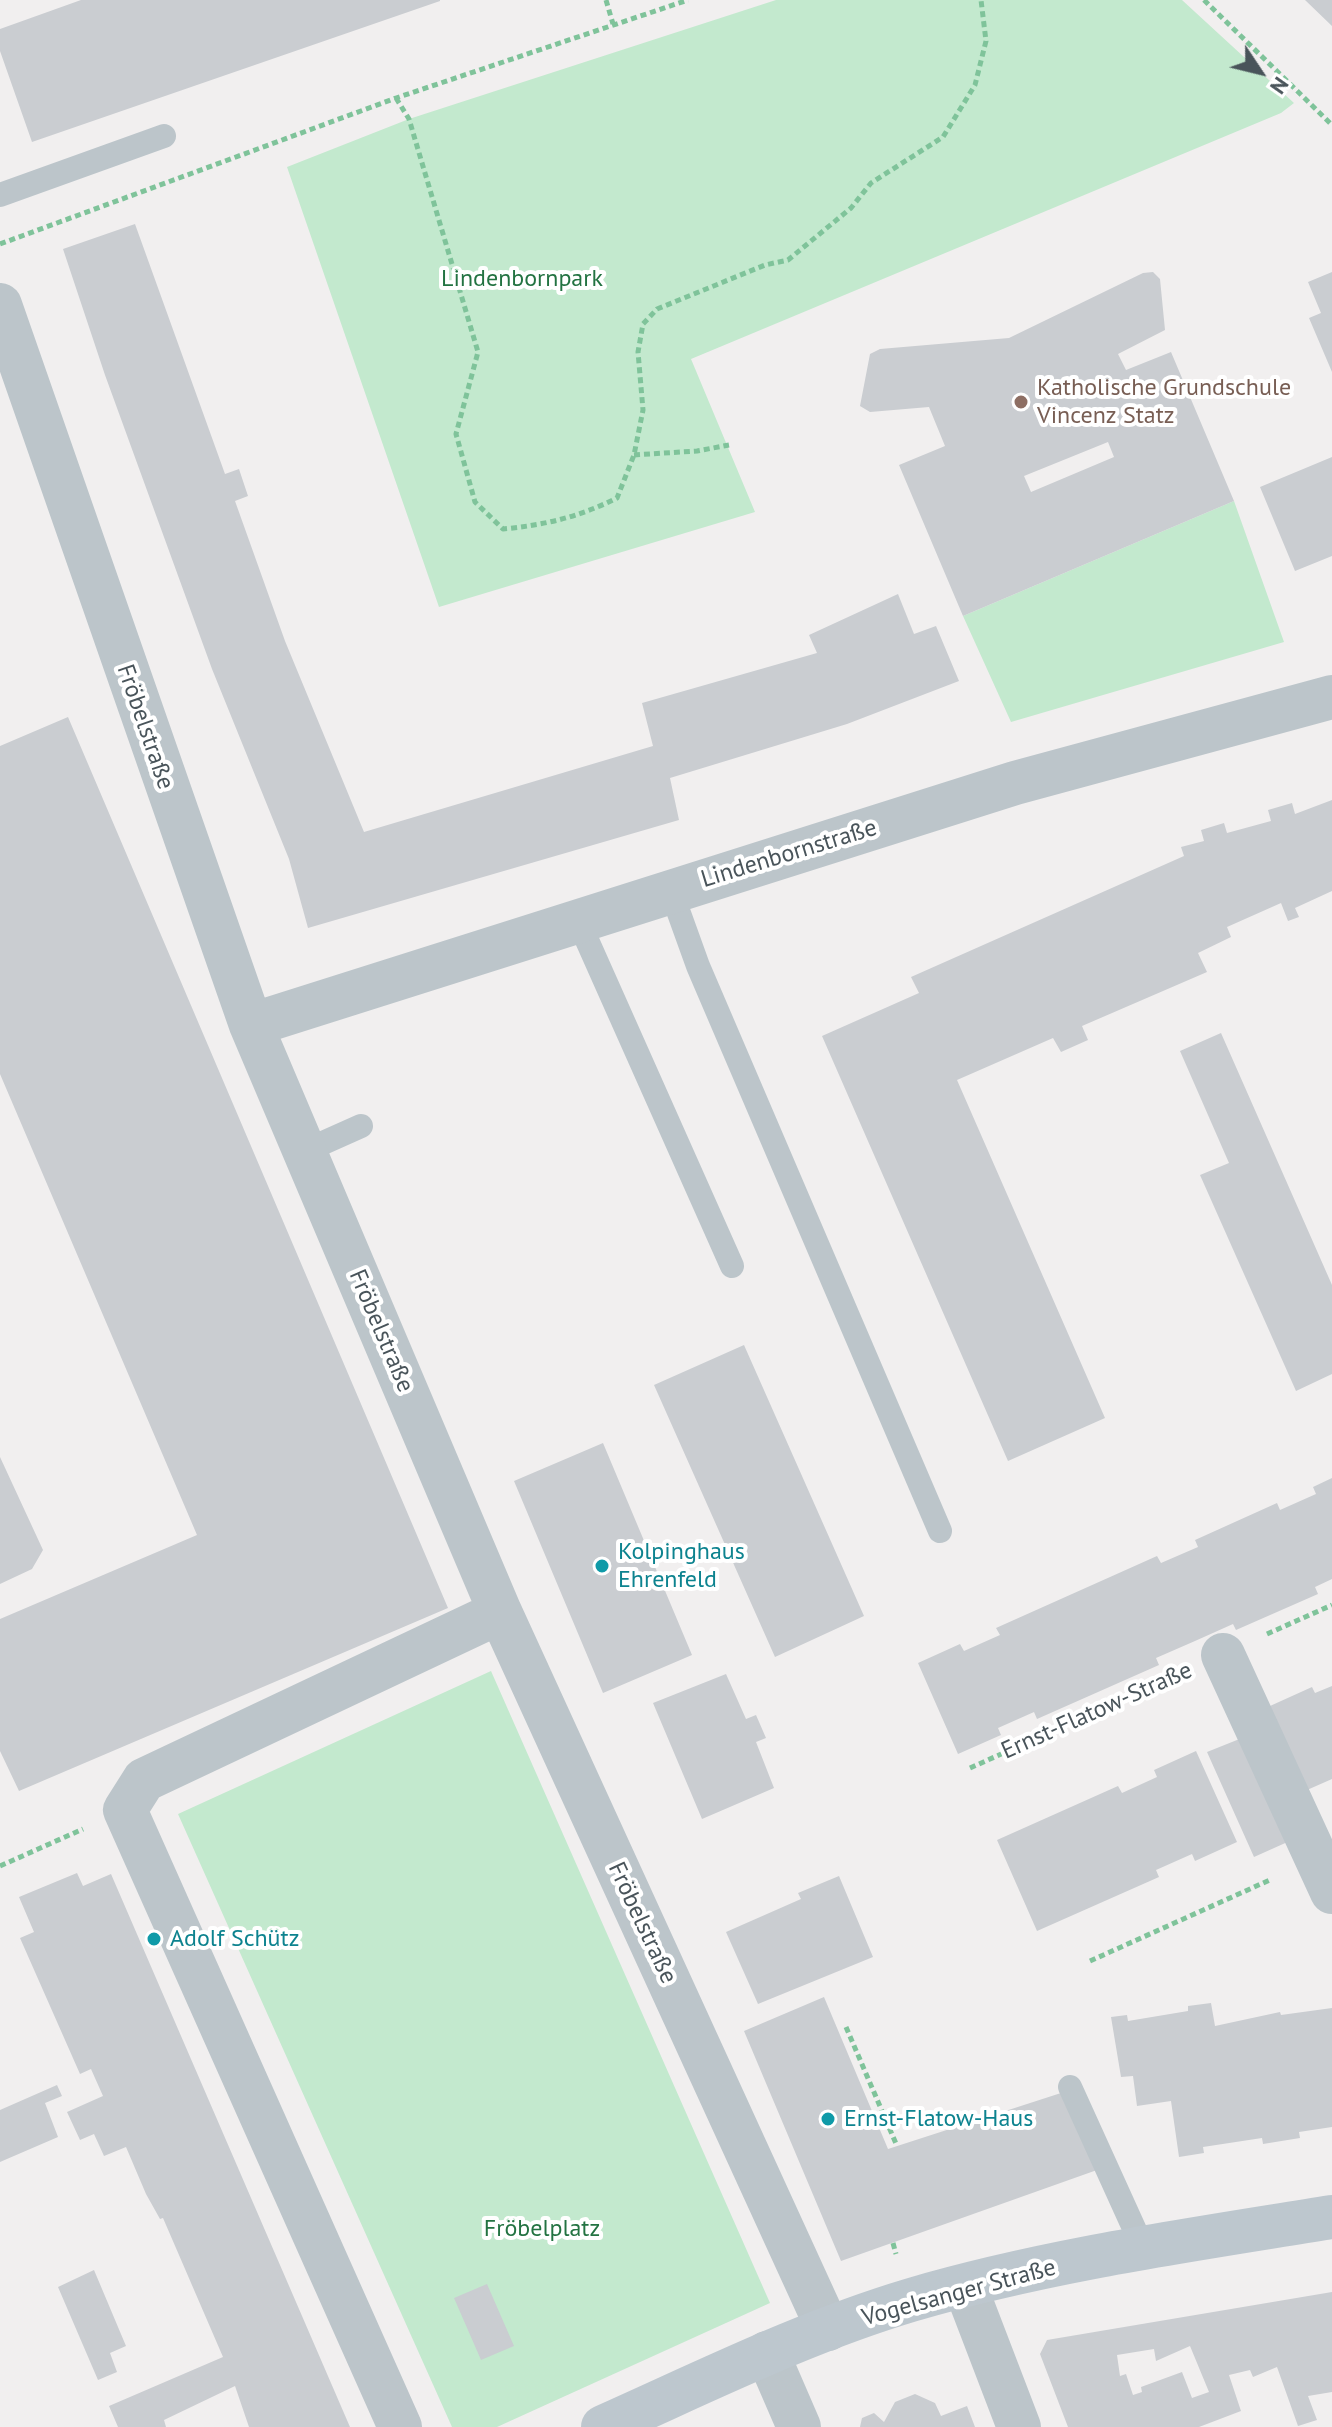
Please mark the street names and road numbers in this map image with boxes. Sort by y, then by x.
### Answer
street label: Fröbelstraße [110,661,180,793]
street label: Lindenbornstraße [698,814,880,894]
street label: Fröbelstraße [342,1265,420,1397]
street label: Ernst-Flatow-Straße [997,1656,1197,1766]
street label: Fröbelstraße [601,1858,683,1988]
street label: Vogelsanger Straße [859,2253,1059,2333]

